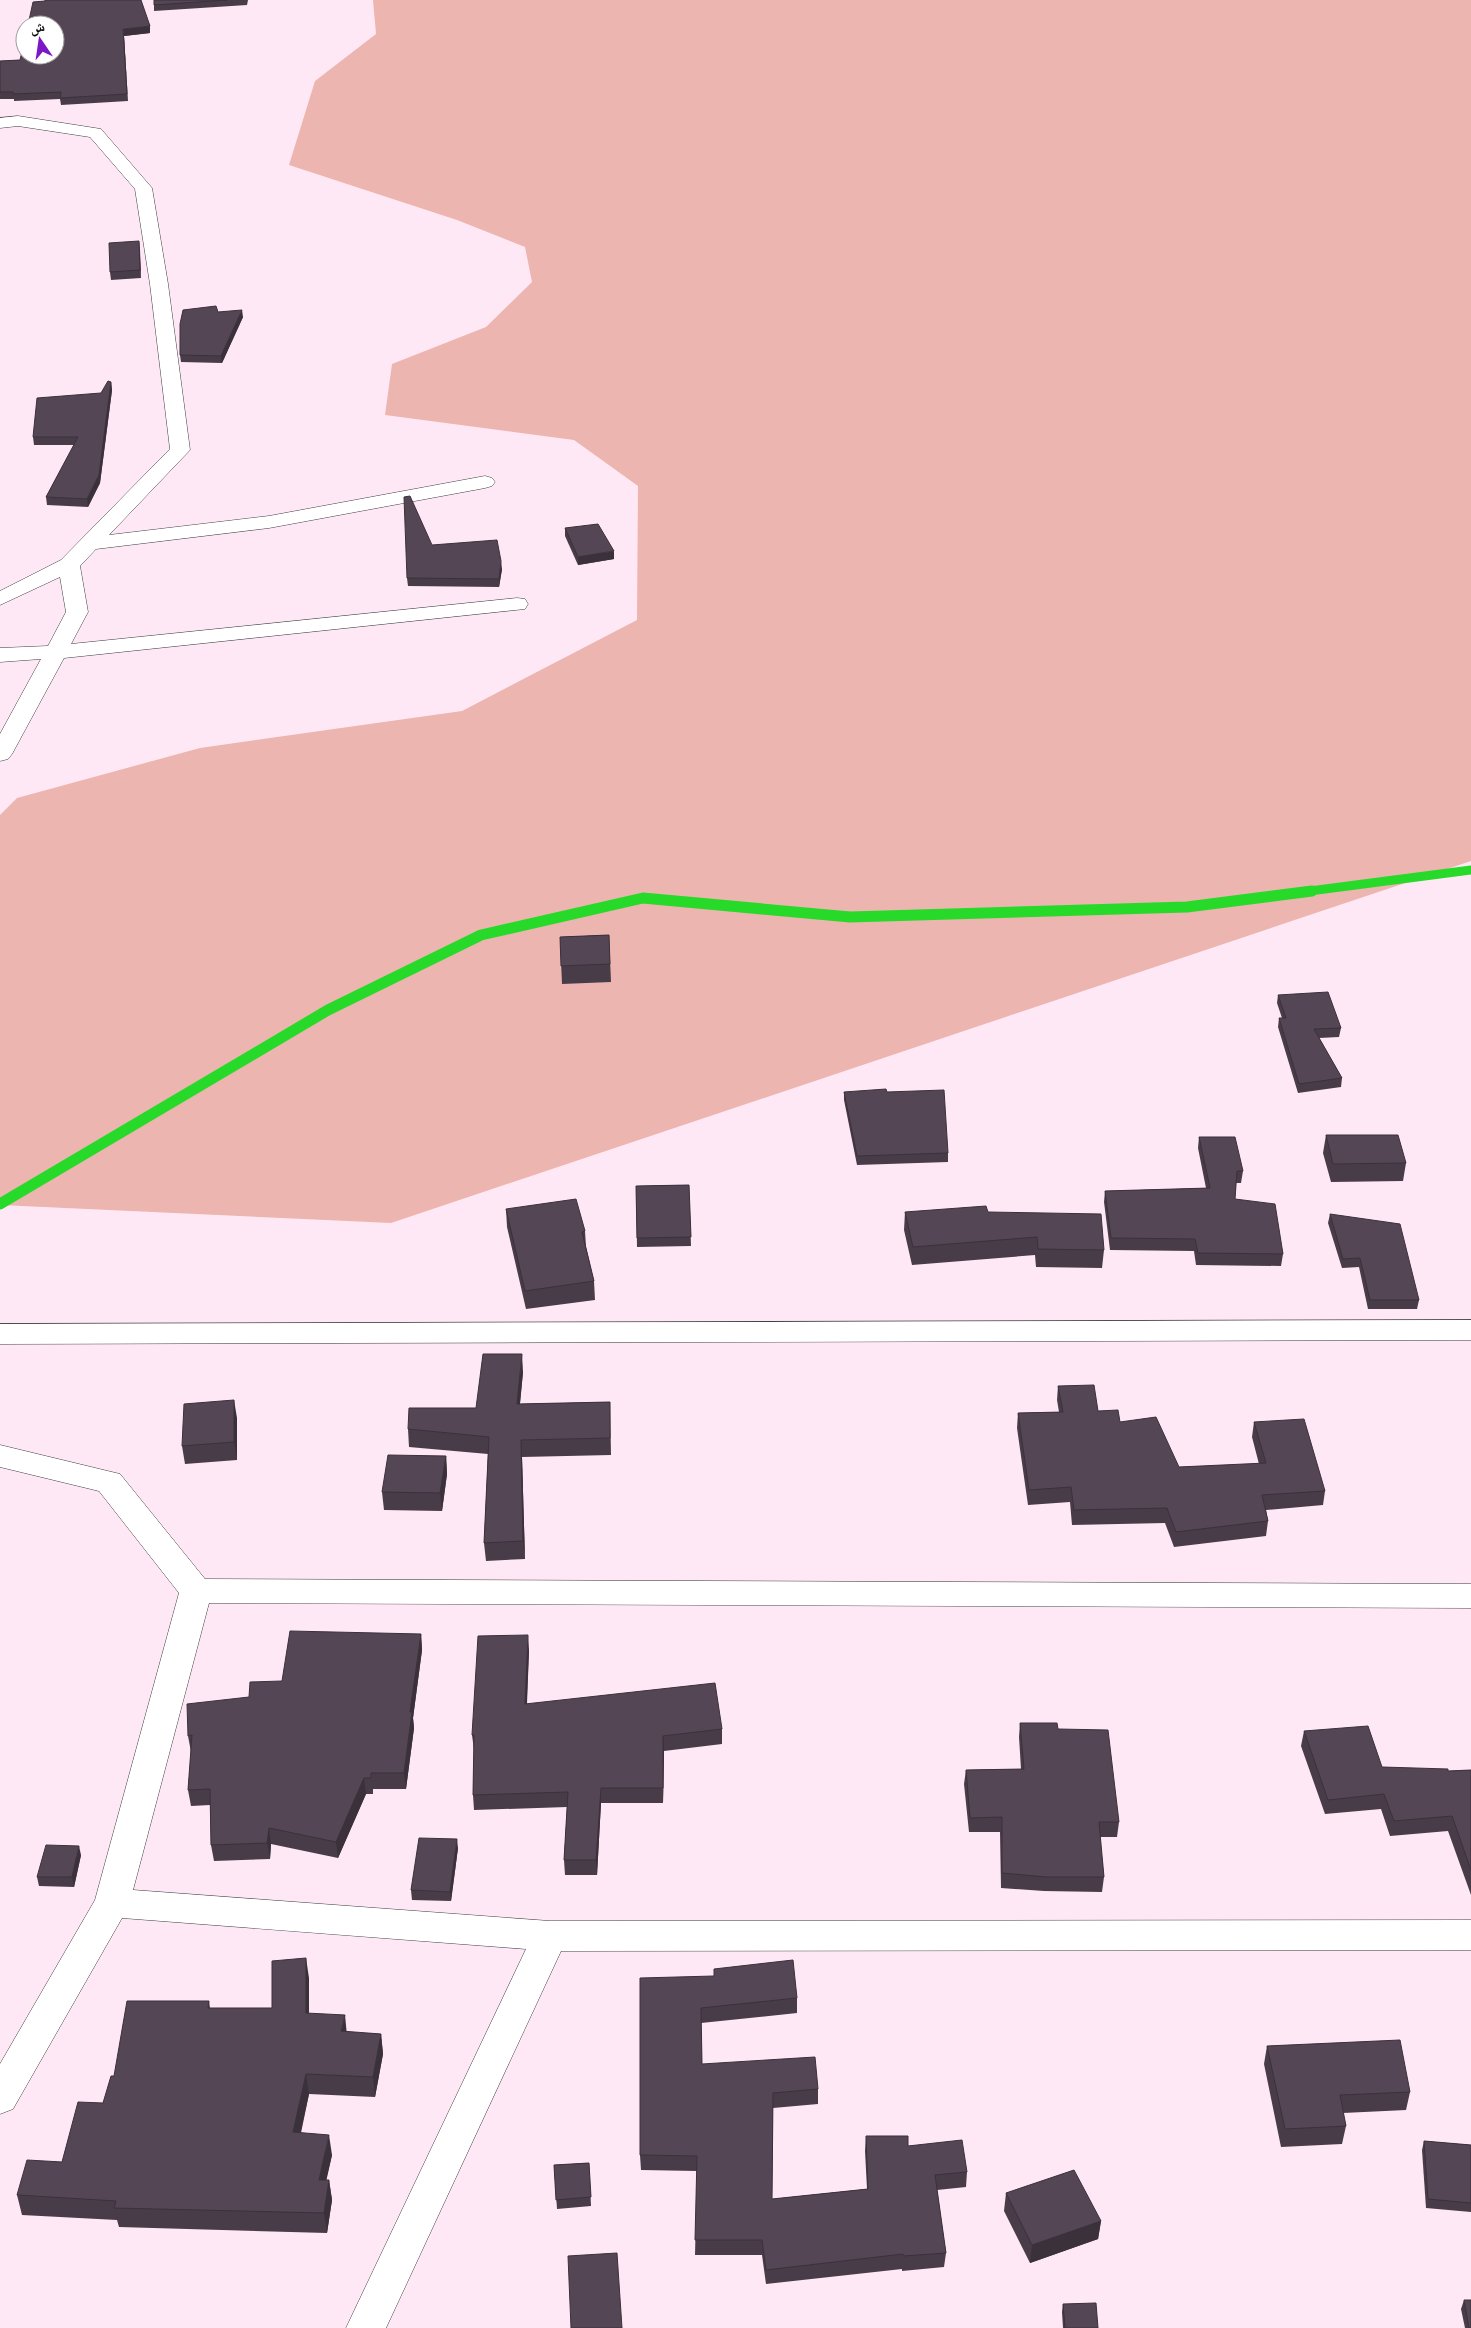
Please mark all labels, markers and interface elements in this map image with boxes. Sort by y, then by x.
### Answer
north arrow [15,15,65,65]
text: ش [28,18,46,38]

